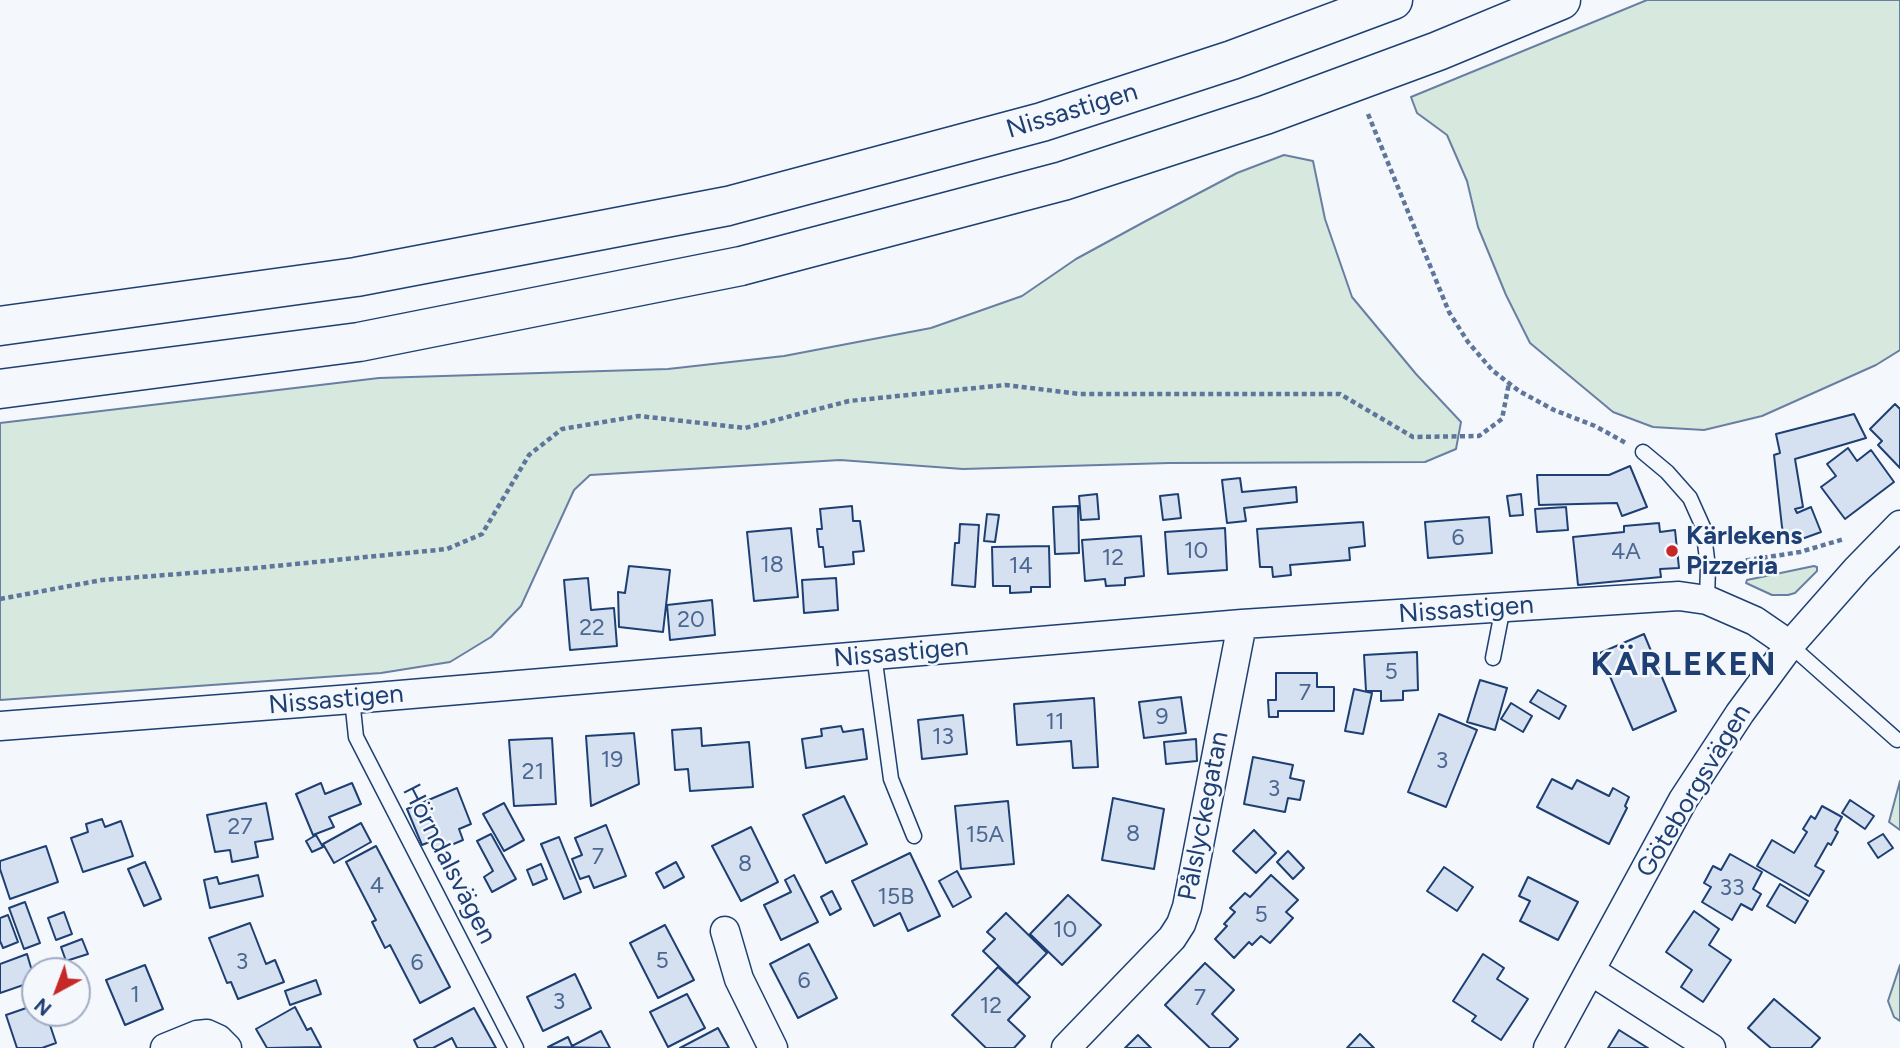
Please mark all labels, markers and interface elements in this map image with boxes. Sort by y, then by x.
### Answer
street label: Nissastigen [1003,76,1141,146]
place label: Kärlekens Pizzeria [1686,520,1802,582]
house number: 6 [1451,524,1465,552]
house number: 10 [1184,537,1208,565]
house number: 4A [1611,538,1641,566]
marker: Kärlekens Pizzeria [1664,543,1680,559]
house number: 12 [1102,544,1124,572]
house number: 18 [760,551,784,579]
house number: 14 [1009,552,1033,580]
street label: Nissastigen [1397,590,1535,630]
house number: 20 [677,606,705,634]
house number: 22 [579,614,605,642]
street label: Nissastigen [832,632,970,674]
district label: KÄRLEKEN [1592,645,1776,685]
house number: 5 [1384,658,1398,686]
street label: Nissastigen [267,679,405,721]
house number: 7 [1299,679,1311,707]
street label: Göteborgsvägen [1630,699,1758,883]
house number: 9 [1155,703,1169,731]
house number: 11 [1046,708,1064,736]
house number: 13 [932,723,954,751]
street label: Pålslyckegatan [1172,729,1236,903]
house number: 19 [601,746,623,774]
house number: 3 [1436,747,1448,775]
house number: 21 [522,758,544,786]
house number: 3 [1268,775,1280,803]
street label: Hörndalsvägen [395,779,503,949]
house number: 27 [227,813,253,841]
house number: 8 [1126,820,1140,848]
house number: 15A [966,821,1004,849]
house number: 7 [592,843,604,871]
house number: 8 [738,850,752,878]
house number: 4 [370,872,384,900]
house number: 33 [1719,874,1745,902]
house number: 15B [878,883,914,911]
house number: 5 [1254,901,1268,929]
house number: 10 [1053,916,1077,944]
house number: 5 [655,947,669,975]
house number: 3 [236,948,248,976]
house number: 6 [410,949,424,977]
north arrow [21,957,91,1027]
house number: 6 [797,967,811,995]
house number: 1 [130,981,140,1009]
house number: 7 [1194,984,1206,1012]
house number: 3 [553,988,565,1016]
house number: 12 [980,992,1002,1020]
text: N [30,993,56,1020]

